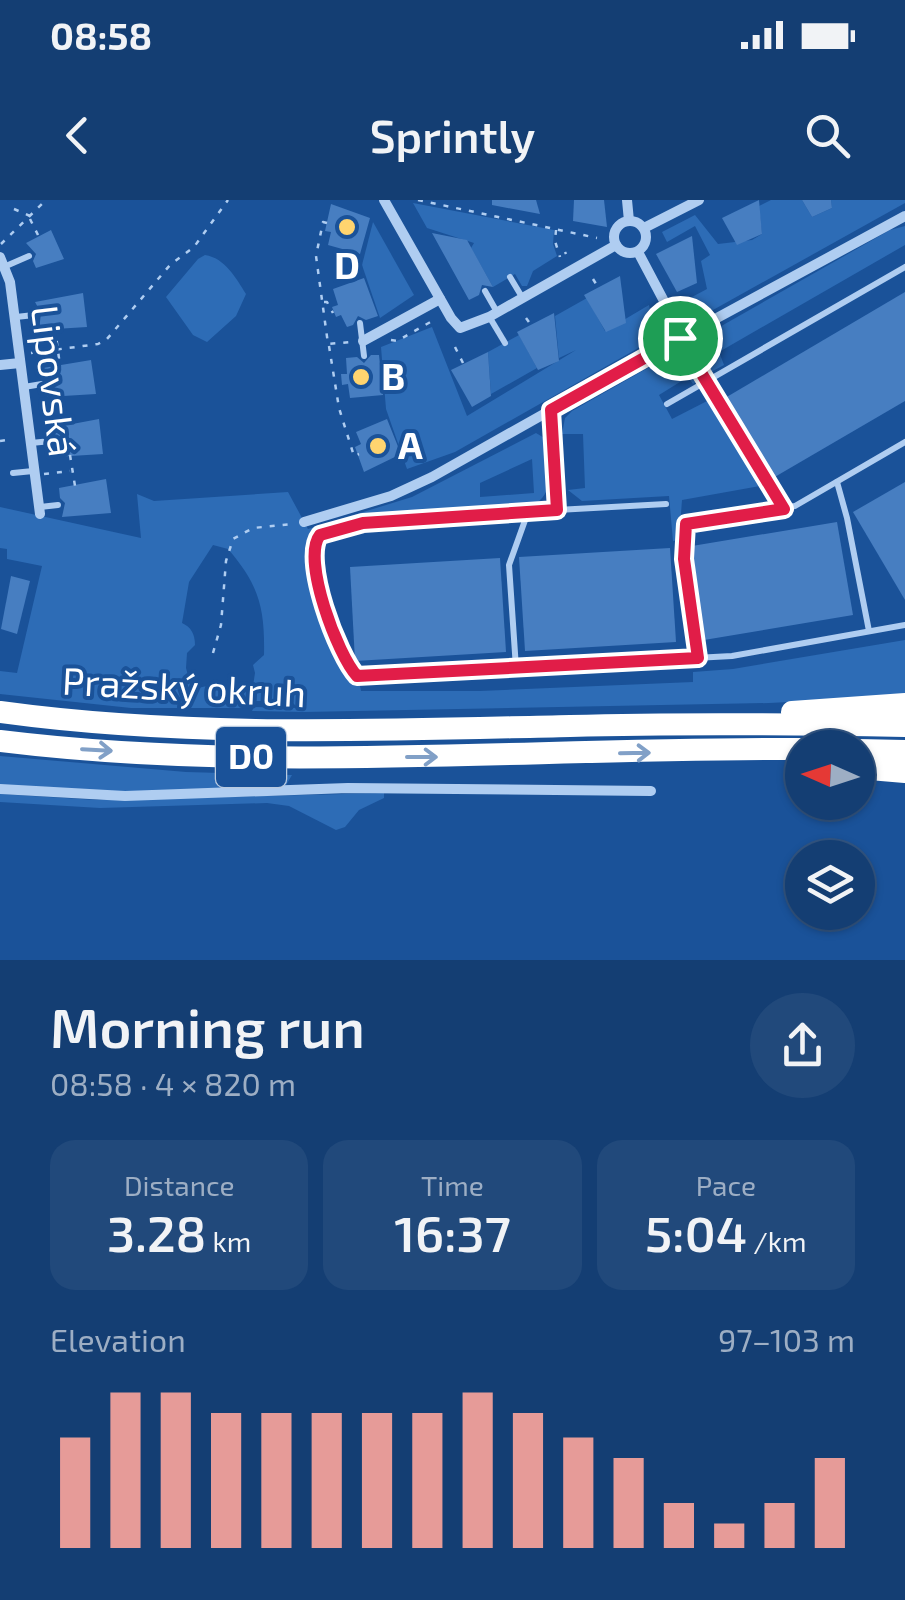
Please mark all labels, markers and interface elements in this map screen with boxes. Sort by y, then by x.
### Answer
text: 08:58 [50,12,152,58]
icon: back [50,108,105,163]
text: Sprintly [370,108,535,162]
icon: search [800,108,855,163]
marker: D [336,216,358,238]
place label: D [334,241,360,287]
pin [638,296,723,381]
street label: Lipovská [23,303,87,459]
icon: arrive [653,311,708,366]
place label: B [381,352,405,398]
marker: B [350,366,372,388]
place label: A [398,421,423,467]
marker: A [367,435,389,457]
street label: Pražský okruh [61,657,307,715]
road number: D0 [216,727,286,787]
north arrow [785,730,875,820]
map controls [785,730,875,930]
one-way arrow [81,741,113,760]
one-way arrow [618,743,650,762]
one-way arrow [404,748,437,766]
button: layers [785,840,875,930]
text: Morning run [50,993,365,1059]
button: share [750,993,855,1098]
text: 08:58 · 4 × 820 m [50,1064,296,1102]
text: Distance [124,1168,234,1202]
text: Time [421,1168,484,1202]
text: Pace [696,1168,756,1202]
text: 3.28 [107,1202,206,1262]
text: 16:37 [394,1202,511,1262]
text: 5:04 [645,1202,747,1262]
text: km [206,1224,251,1258]
text: /km [747,1224,807,1258]
text: Elevation [50,1320,186,1358]
text: 97–103 m [718,1320,855,1358]

